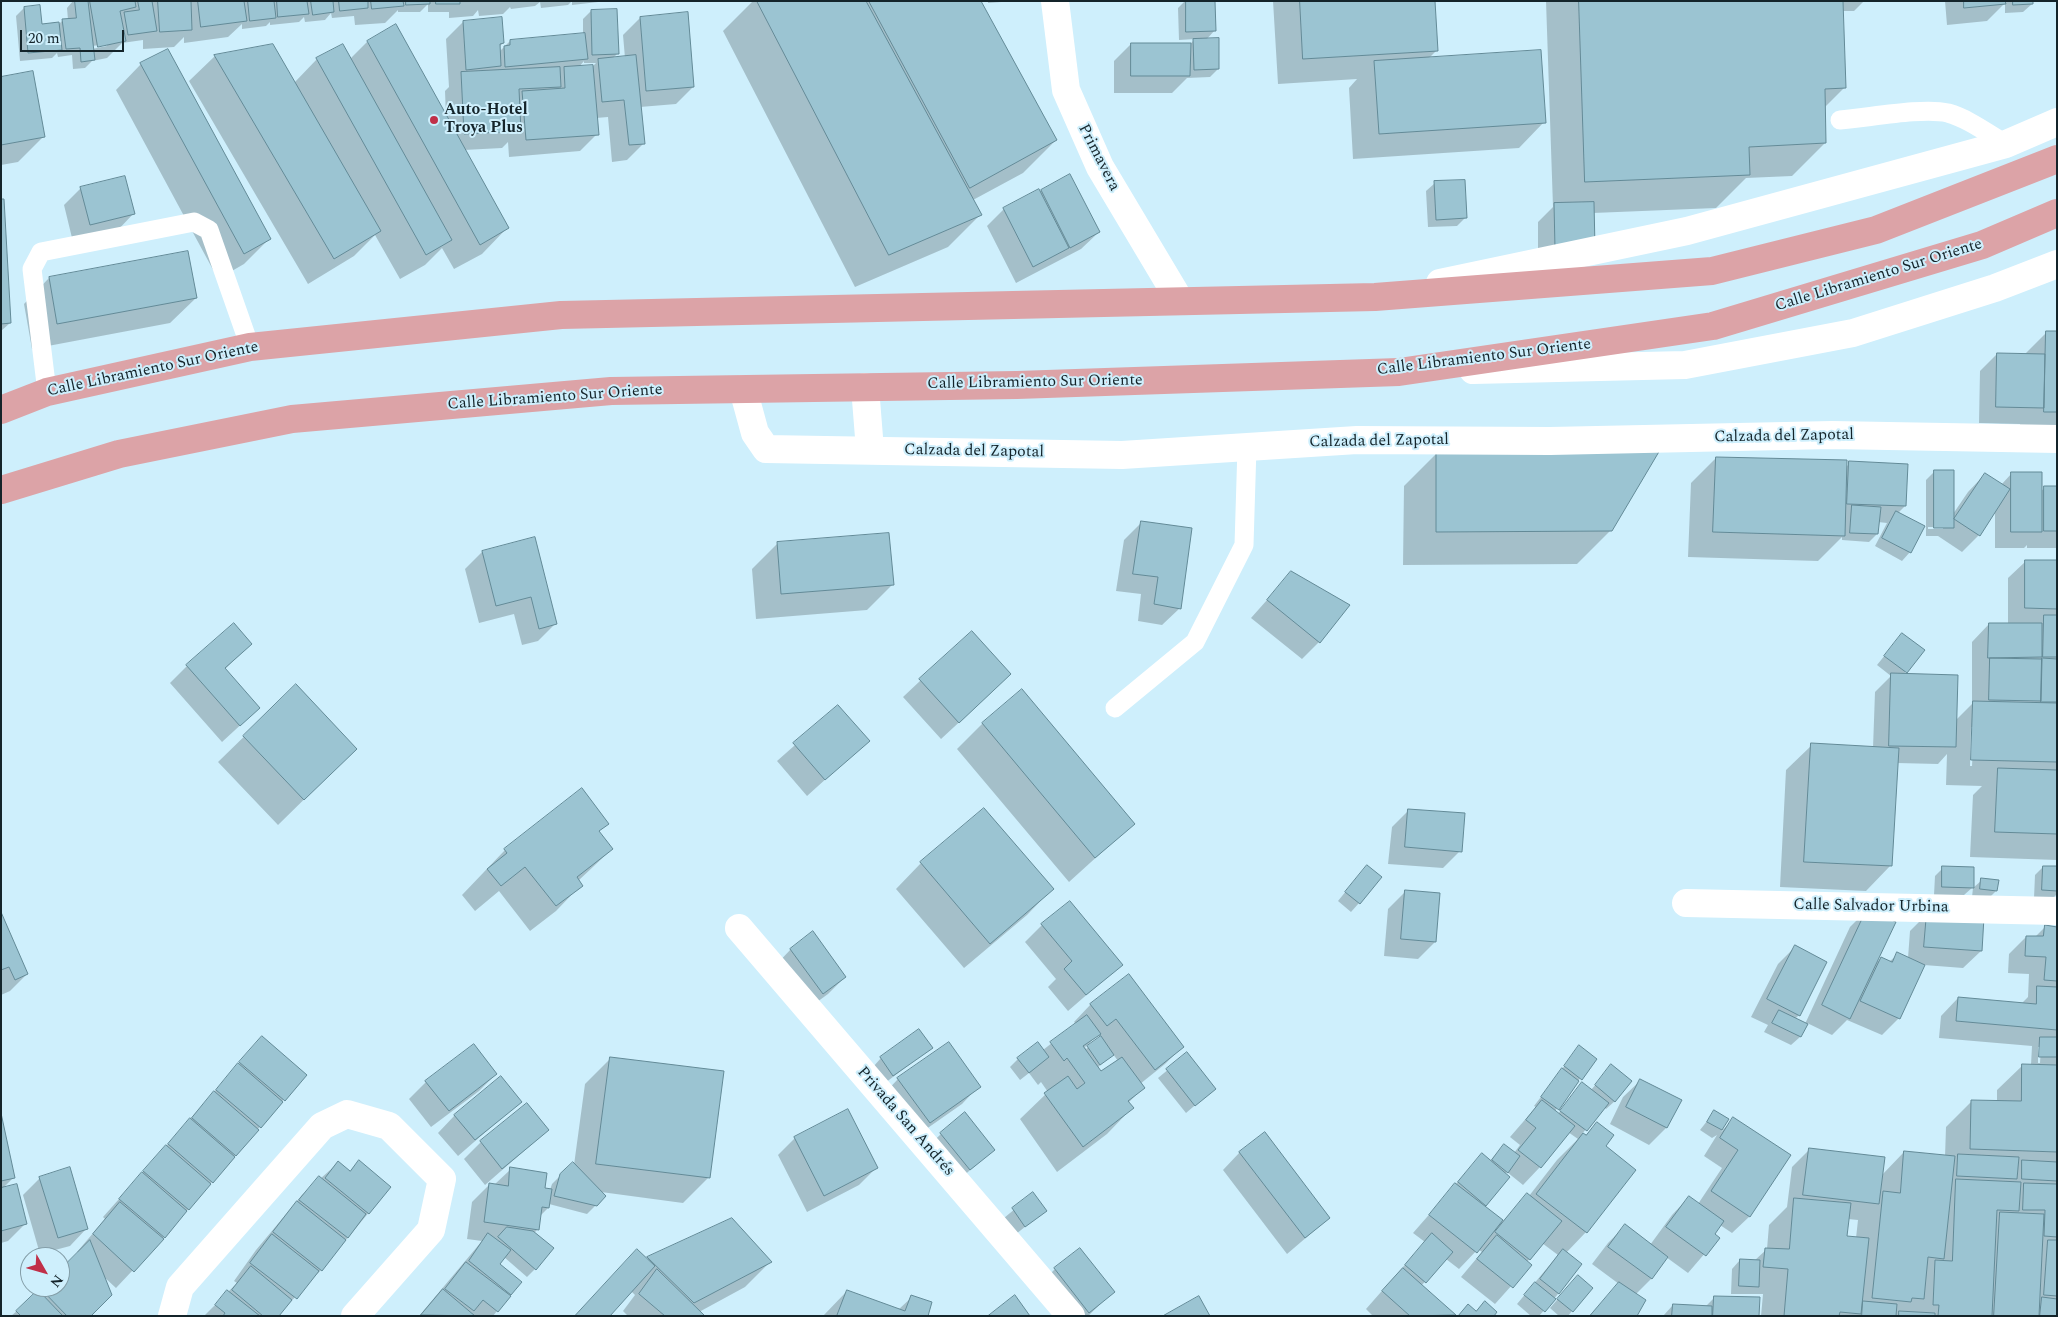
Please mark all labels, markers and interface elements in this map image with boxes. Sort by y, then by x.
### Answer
scale bar [22,20,126,52]
text: 20 m [28,27,60,50]
place label: Auto-Hotel Troya Plus [444,101,528,139]
marker: Auto-Hotel Troya Plus [428,114,440,126]
street label: Primavera [1073,121,1123,195]
street label: Calle Libramiento Sur Oriente [1773,235,1985,317]
street label: Calle Libramiento Sur Oriente [1376,335,1592,381]
street label: Calle Libramiento Sur Oriente [46,338,260,402]
street label: Calle Libramiento Sur Oriente [927,372,1143,394]
street label: Calle Libramiento Sur Oriente [447,381,663,415]
street label: Calzada del Zapotal [1714,426,1854,448]
street label: Calzada del Zapotal [1309,431,1449,453]
street label: Calzada del Zapotal [904,441,1044,463]
street label: Calle Salvador Urbina [1793,896,1949,918]
street label: Privada San Andrés [852,1063,958,1181]
north arrow [20,1247,70,1297]
text: N [45,1270,68,1292]

